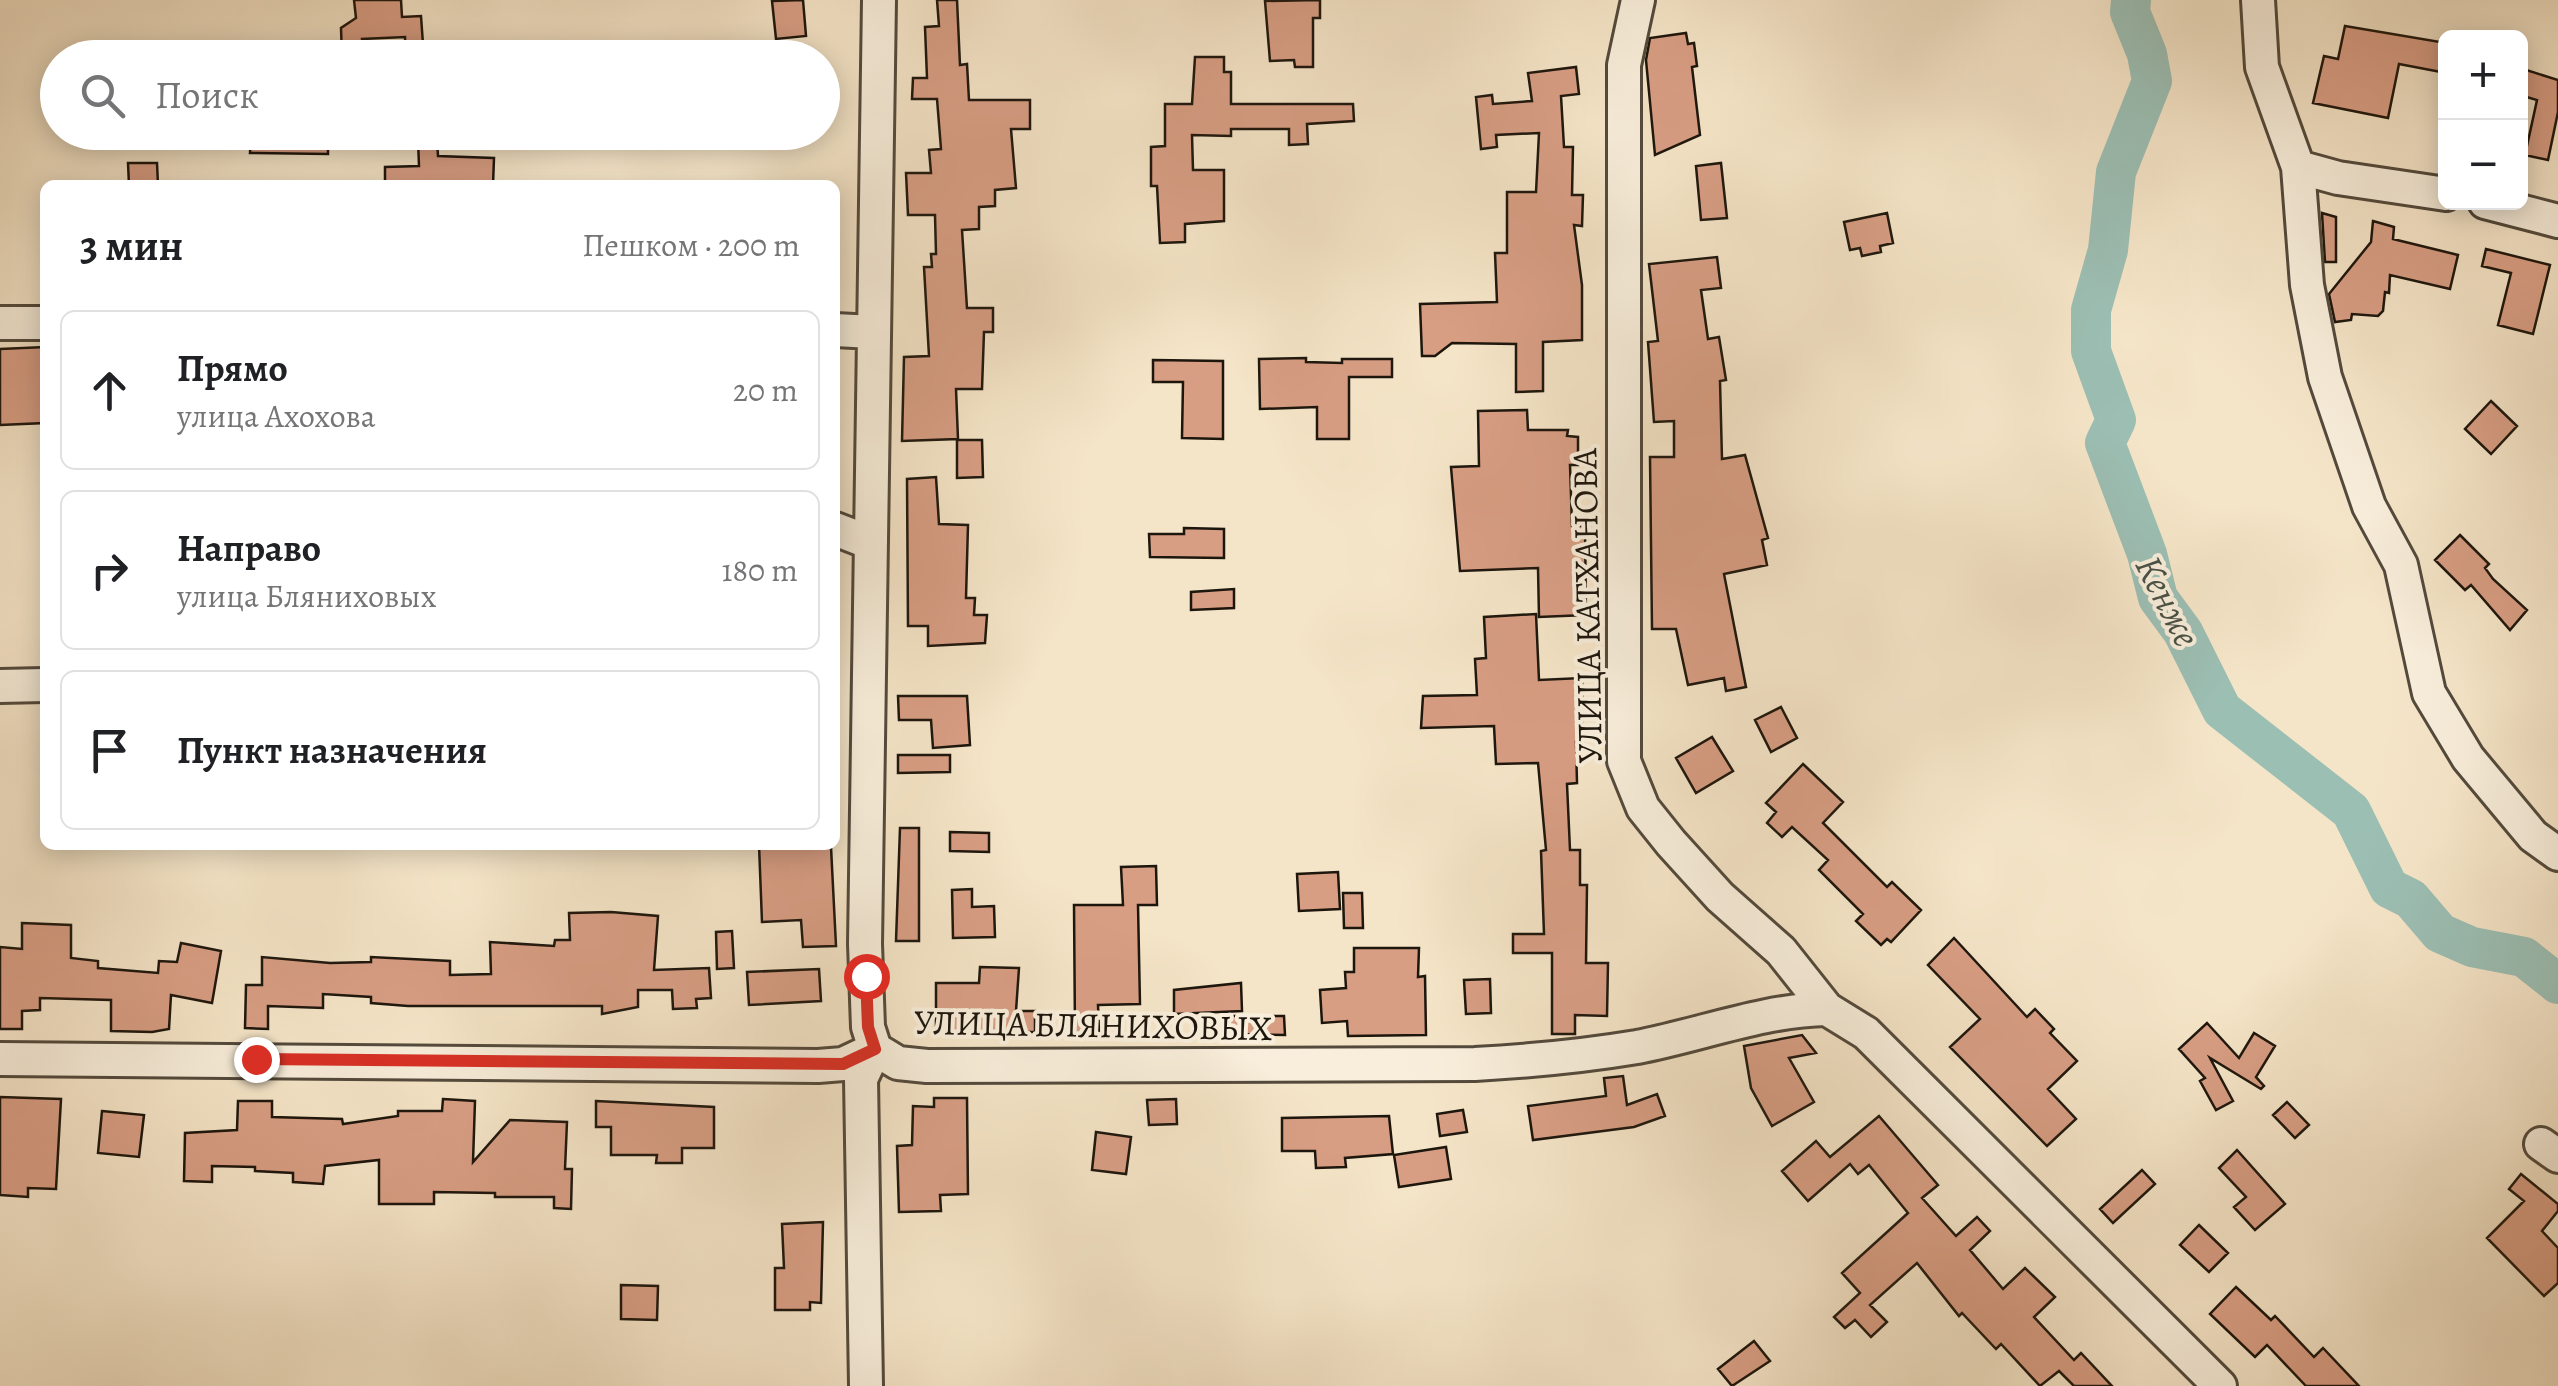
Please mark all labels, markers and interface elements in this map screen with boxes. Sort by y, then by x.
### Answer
map controls [2438,30,2528,210]
button: + [2438,30,2528,120]
search box [40,40,840,150]
icon: search [75,68,130,123]
text: Поиск [155,69,259,121]
button: − [2438,120,2528,210]
text: 3 мин [80,217,183,274]
text: Пешком · 200 m [582,223,800,267]
text: Прямо [177,342,288,394]
icon: ahead [82,363,137,418]
text: 20 m [733,368,798,412]
text: улица Ахохова [177,394,376,438]
street label: УЛИЦА КАТХАНОВА [1560,447,1614,764]
text: Направо [177,522,321,574]
icon: right [82,543,137,598]
water label: Кенже [2123,546,2213,656]
text: 180 m [722,548,798,592]
text: улица Бляниховых [177,574,436,618]
icon: arrive [82,723,137,778]
text: Пункт назначения [177,724,487,776]
route start [844,954,890,1000]
street label: УЛИЦА БЛЯНИХОВЫХ [914,998,1272,1052]
route end [234,1037,280,1083]

